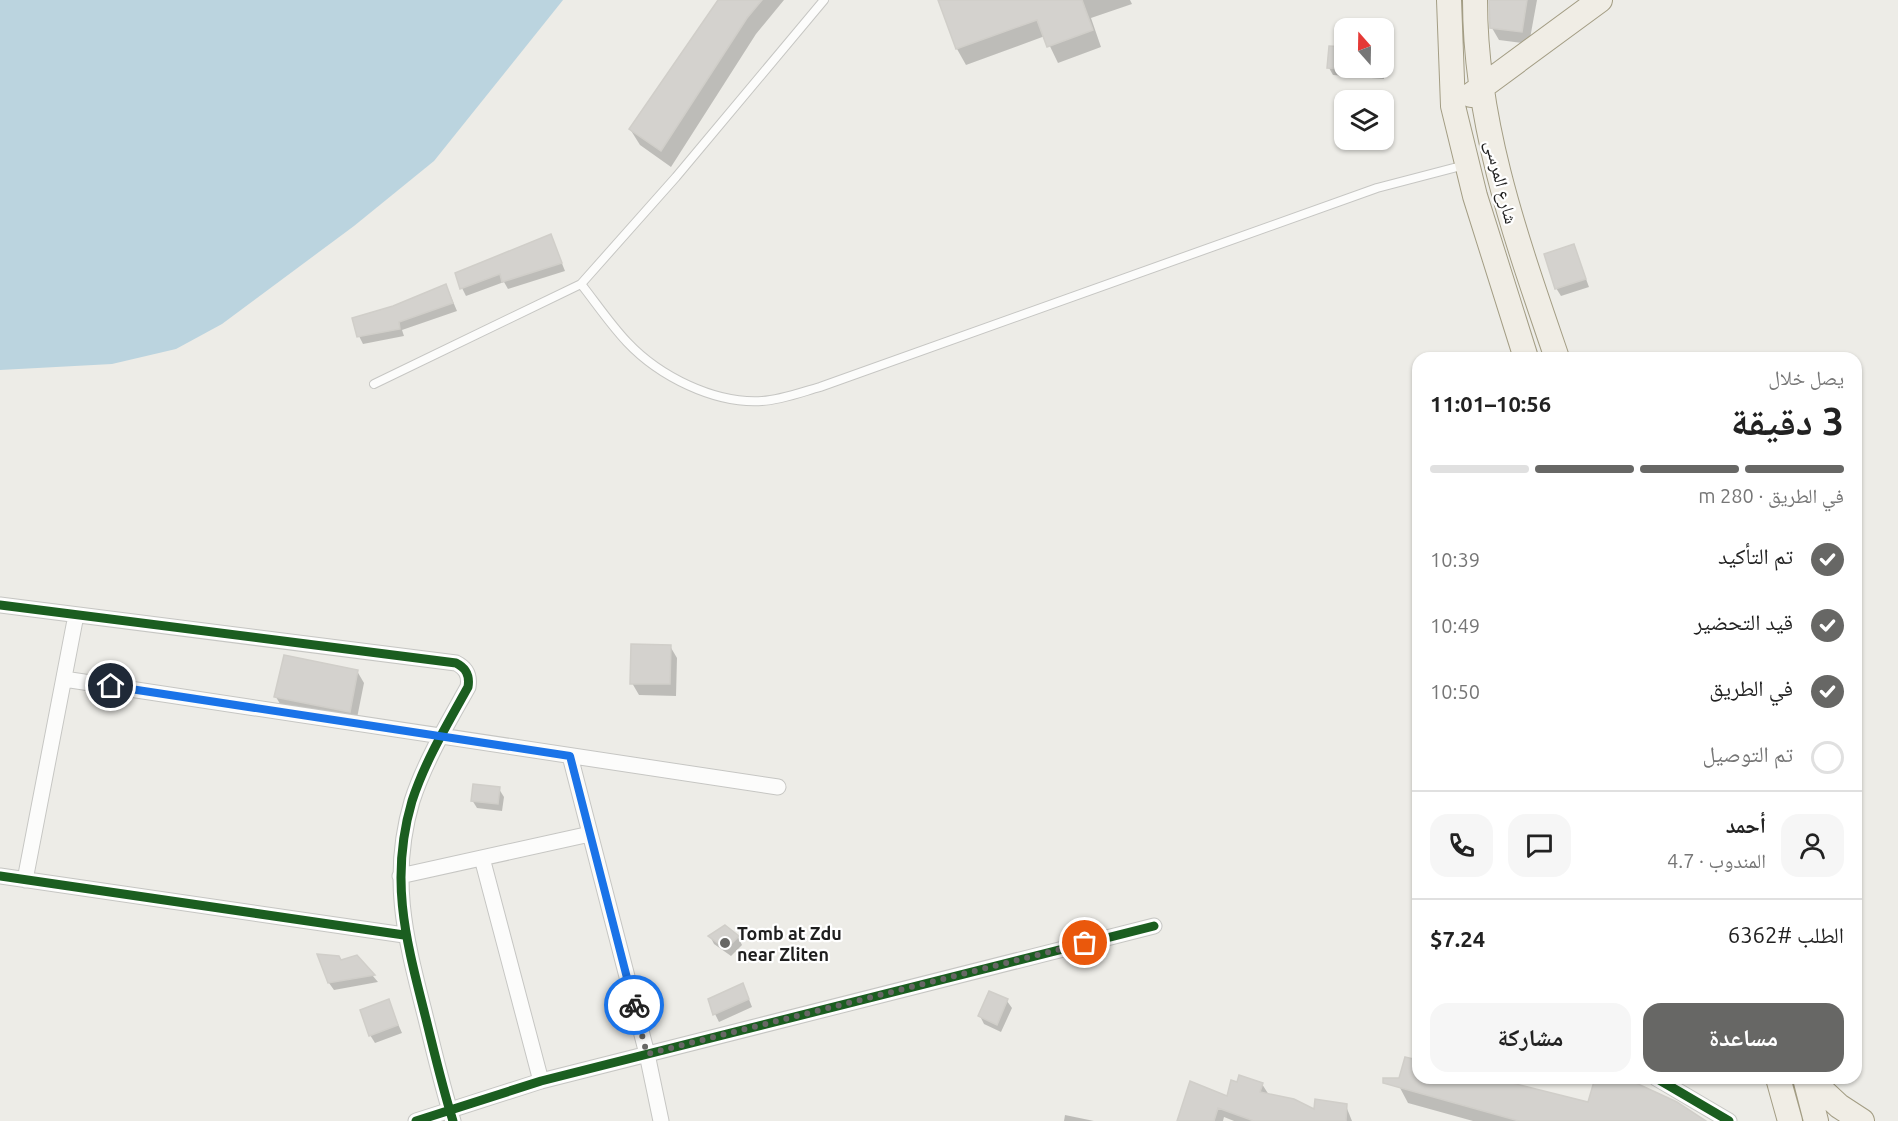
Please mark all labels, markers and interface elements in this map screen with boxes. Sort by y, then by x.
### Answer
north arrow [1334,18,1394,78]
map controls [1334,18,1394,150]
button: layers [1334,90,1394,150]
street label: شارع المرسى [1480,138,1522,226]
text: يصل خلال [1768,366,1844,389]
text: 10:56–11:01 [1430,391,1551,416]
text: 3 دقيقة [1731,399,1844,442]
text: في الطريق · 280 m [1698,484,1844,507]
text: تم التأكيد [1718,543,1793,568]
icon: check [1811,543,1844,576]
text: 10:39 [1430,548,1480,571]
text: قيد التحضير [1694,609,1793,634]
icon: check [1811,609,1844,642]
text: 10:49 [1430,614,1480,637]
pin [85,660,136,711]
icon: home [94,669,127,702]
text: في الطريق [1709,675,1793,700]
icon: check [1811,675,1844,708]
text: 10:50 [1430,680,1480,703]
text: تم التوصيل [1702,741,1793,766]
text: أحمد [1726,812,1766,837]
button: phone [1430,814,1493,877]
button: chat [1508,814,1571,877]
button: person [1781,814,1844,877]
text: المندوب · 4.7 [1667,849,1766,872]
pin [1059,917,1110,968]
text: الطلب #6362 [1728,922,1844,947]
place label: Tomb at Zdu near Zliten [737,923,842,964]
icon: bag [1068,926,1101,959]
text: $7.24 [1430,926,1485,951]
marker: Tomb at Zdu near Zliten [718,936,732,950]
courier [604,975,664,1035]
icon: bike [618,989,651,1022]
button: مشاركة [1430,1003,1631,1072]
button: مساعدة [1643,1003,1844,1072]

